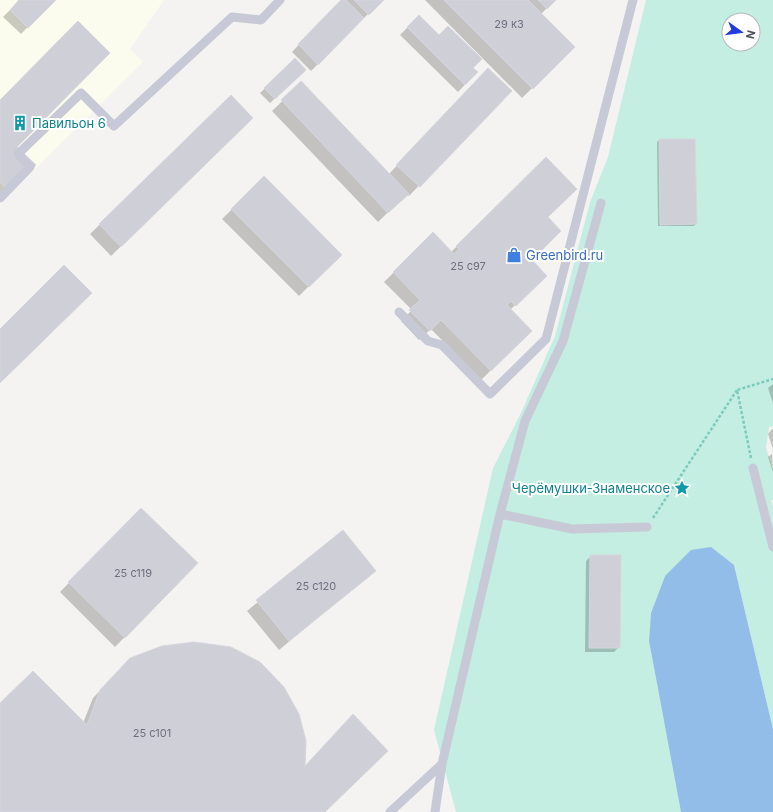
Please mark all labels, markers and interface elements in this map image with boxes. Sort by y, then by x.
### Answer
north arrow [721,12,761,52]
house number: 29 к3 [494,17,524,31]
text: N [743,29,759,40]
building icon: Павильон 6 [11,114,29,132]
place label: Павильон 6 [32,115,106,131]
shop icon: Greenbird.ru [505,246,523,264]
place label: Greenbird.ru [526,247,603,263]
house number: 25 с97 [450,259,486,273]
place icon: Черёмушки-Знаменское [673,479,691,497]
place label: Черёмушки-Знаменское [512,480,670,496]
house number: 25 с119 [114,566,152,580]
house number: 25 с120 [296,579,336,593]
house number: 25 с101 [133,726,171,740]

